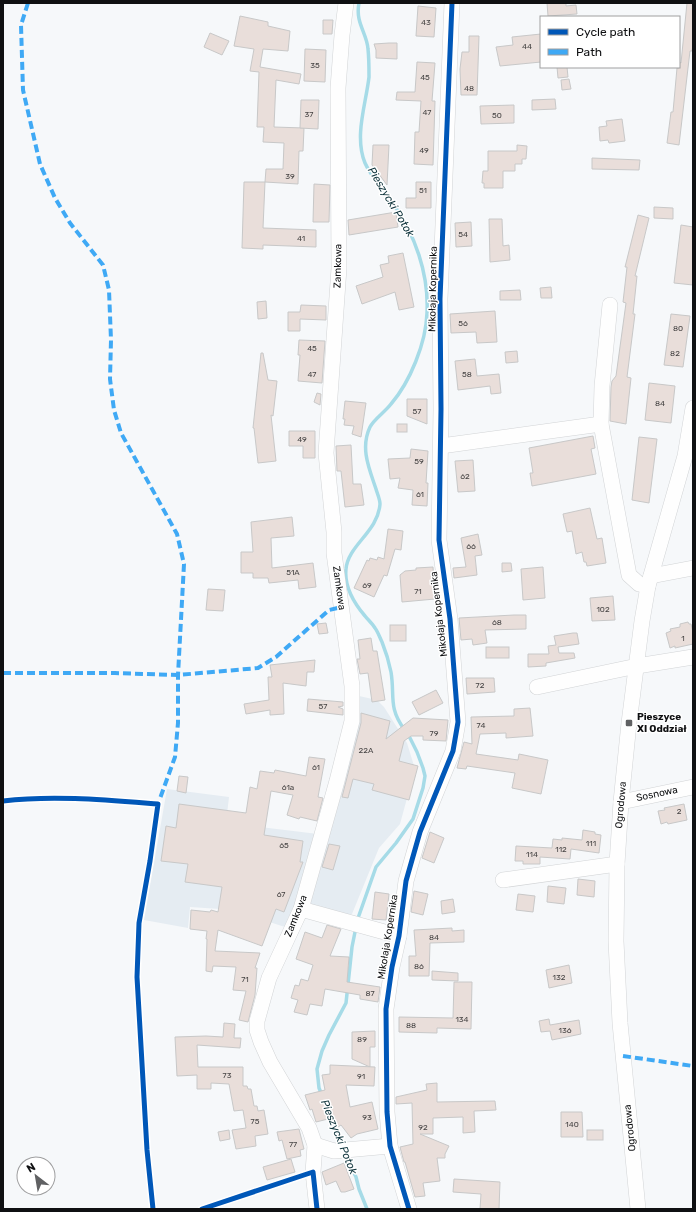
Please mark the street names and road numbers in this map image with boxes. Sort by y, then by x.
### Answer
street label: Zamkowa [332,244,344,288]
street label: Mikołaja Kopernika [426,246,440,332]
street label: Zamkowa [330,565,348,611]
street label: Mikołaja Kopernika [428,571,450,657]
street label: Ogrodowa [613,781,629,829]
street label: Sosnowa [635,784,679,804]
street label: Zamkowa [282,893,310,939]
street label: Mikołaja Kopernika [375,894,401,980]
street label: Ogrodowa [622,1104,638,1152]

